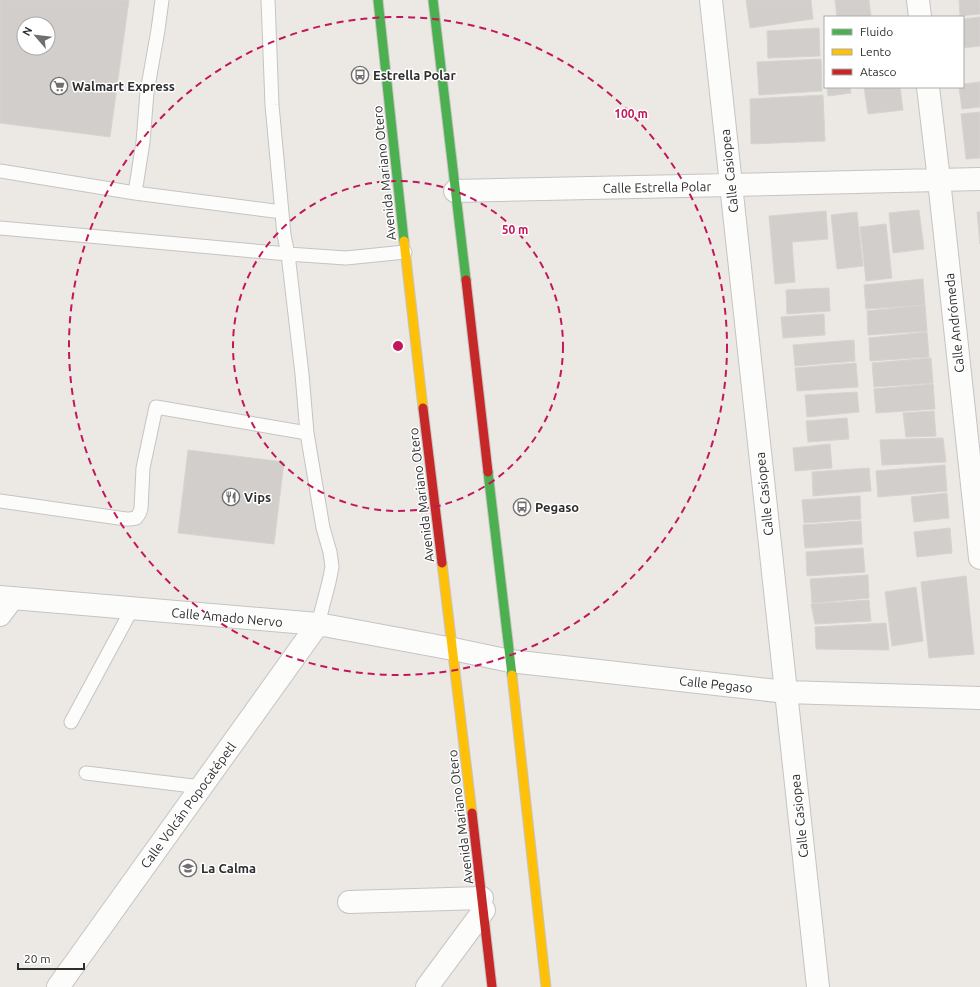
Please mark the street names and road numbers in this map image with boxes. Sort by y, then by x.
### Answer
street label: Avenida Mariano Otero [370,105,398,241]
street label: Calle Casiopea [718,128,740,214]
street label: Calle Estrella Polar [603,179,711,195]
street label: Calle Andrómeda [942,272,966,374]
street label: Avenida Mariano Otero [406,427,436,563]
street label: Calle Casiopea [753,451,775,537]
street label: Calle Amado Nervo [171,605,283,629]
street label: Calle Pegaso [679,673,753,695]
street label: Calle Volcán Popocatépetl [138,739,239,871]
street label: Avenida Mariano Otero [445,749,475,885]
street label: Calle Casiopea [788,773,810,859]

